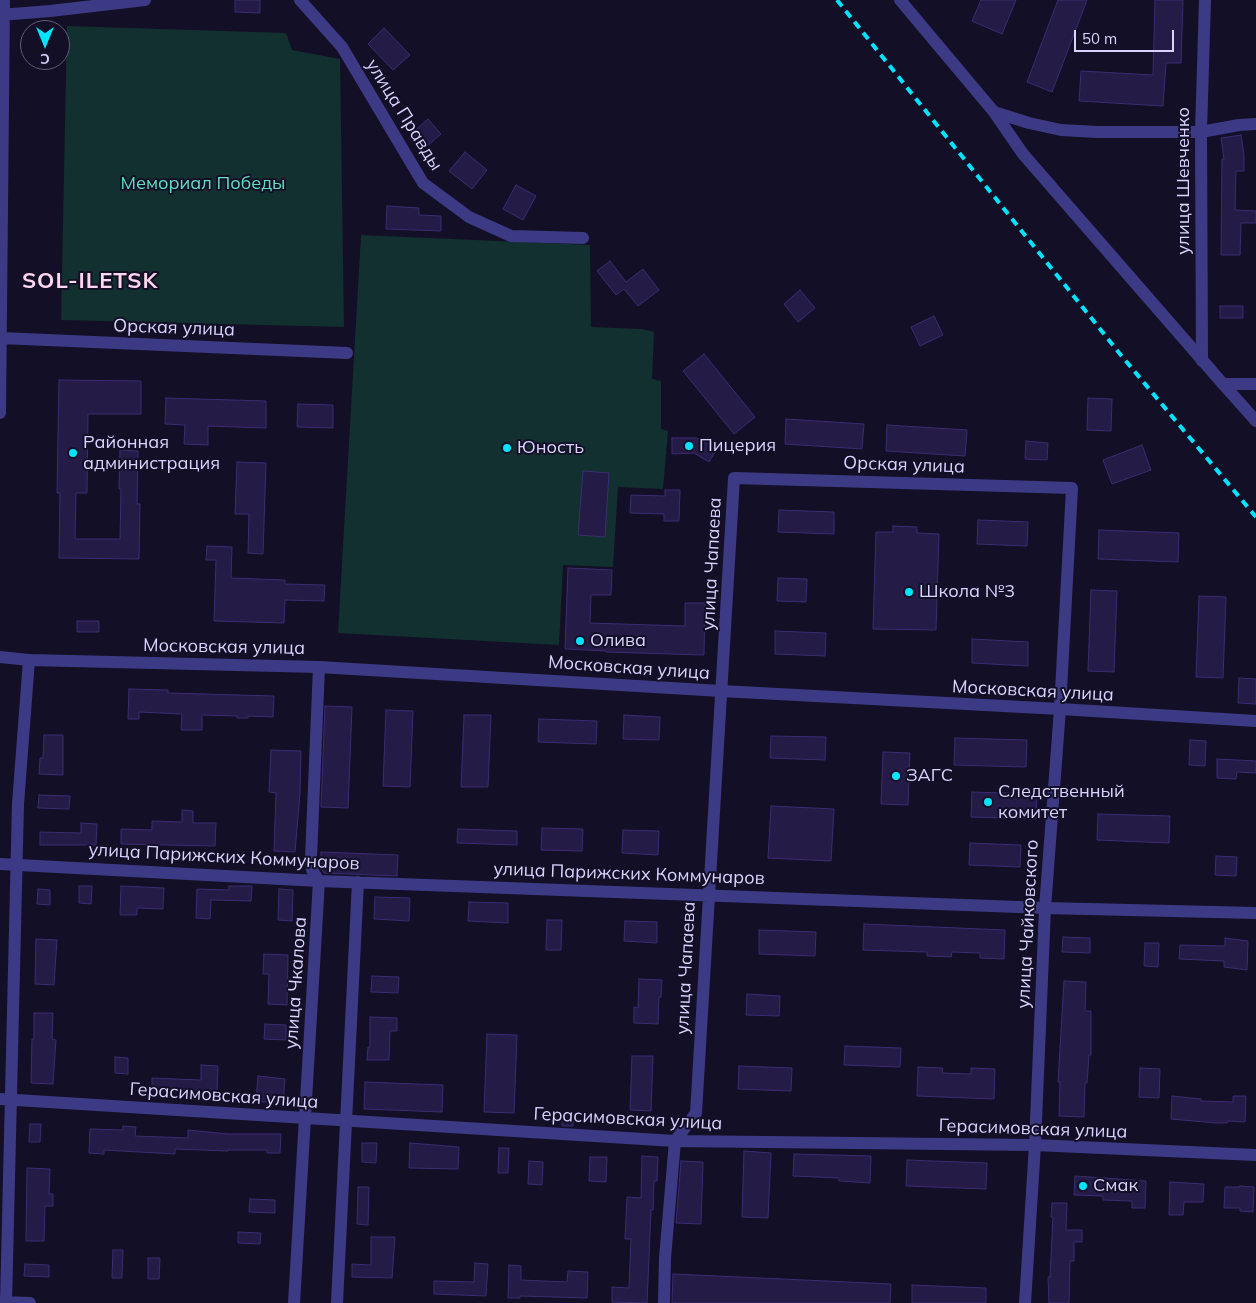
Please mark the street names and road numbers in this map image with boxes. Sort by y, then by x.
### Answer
street label: улица Правды [361,55,447,175]
street label: улица Шевченко [1173,107,1195,255]
street label: Орская улица [113,315,235,341]
street label: Орская улица [843,452,965,478]
street label: улица Чапаева [698,497,726,631]
street label: Московская улица [143,635,305,659]
street label: Московская улица [547,652,711,684]
street label: Московская улица [952,676,1114,706]
street label: улица Парижских Коммунаров [88,839,360,875]
street label: улица Чайковского [1013,839,1043,1009]
street label: улица Парижских Коммунаров [493,858,765,890]
street label: улица Чапаева [672,901,700,1035]
street label: улица Чкалова [281,916,311,1050]
street label: Герасимовская улица [129,1079,319,1113]
street label: Герасимовская улица [533,1103,723,1135]
street label: Герасимовская улица [938,1115,1128,1143]

